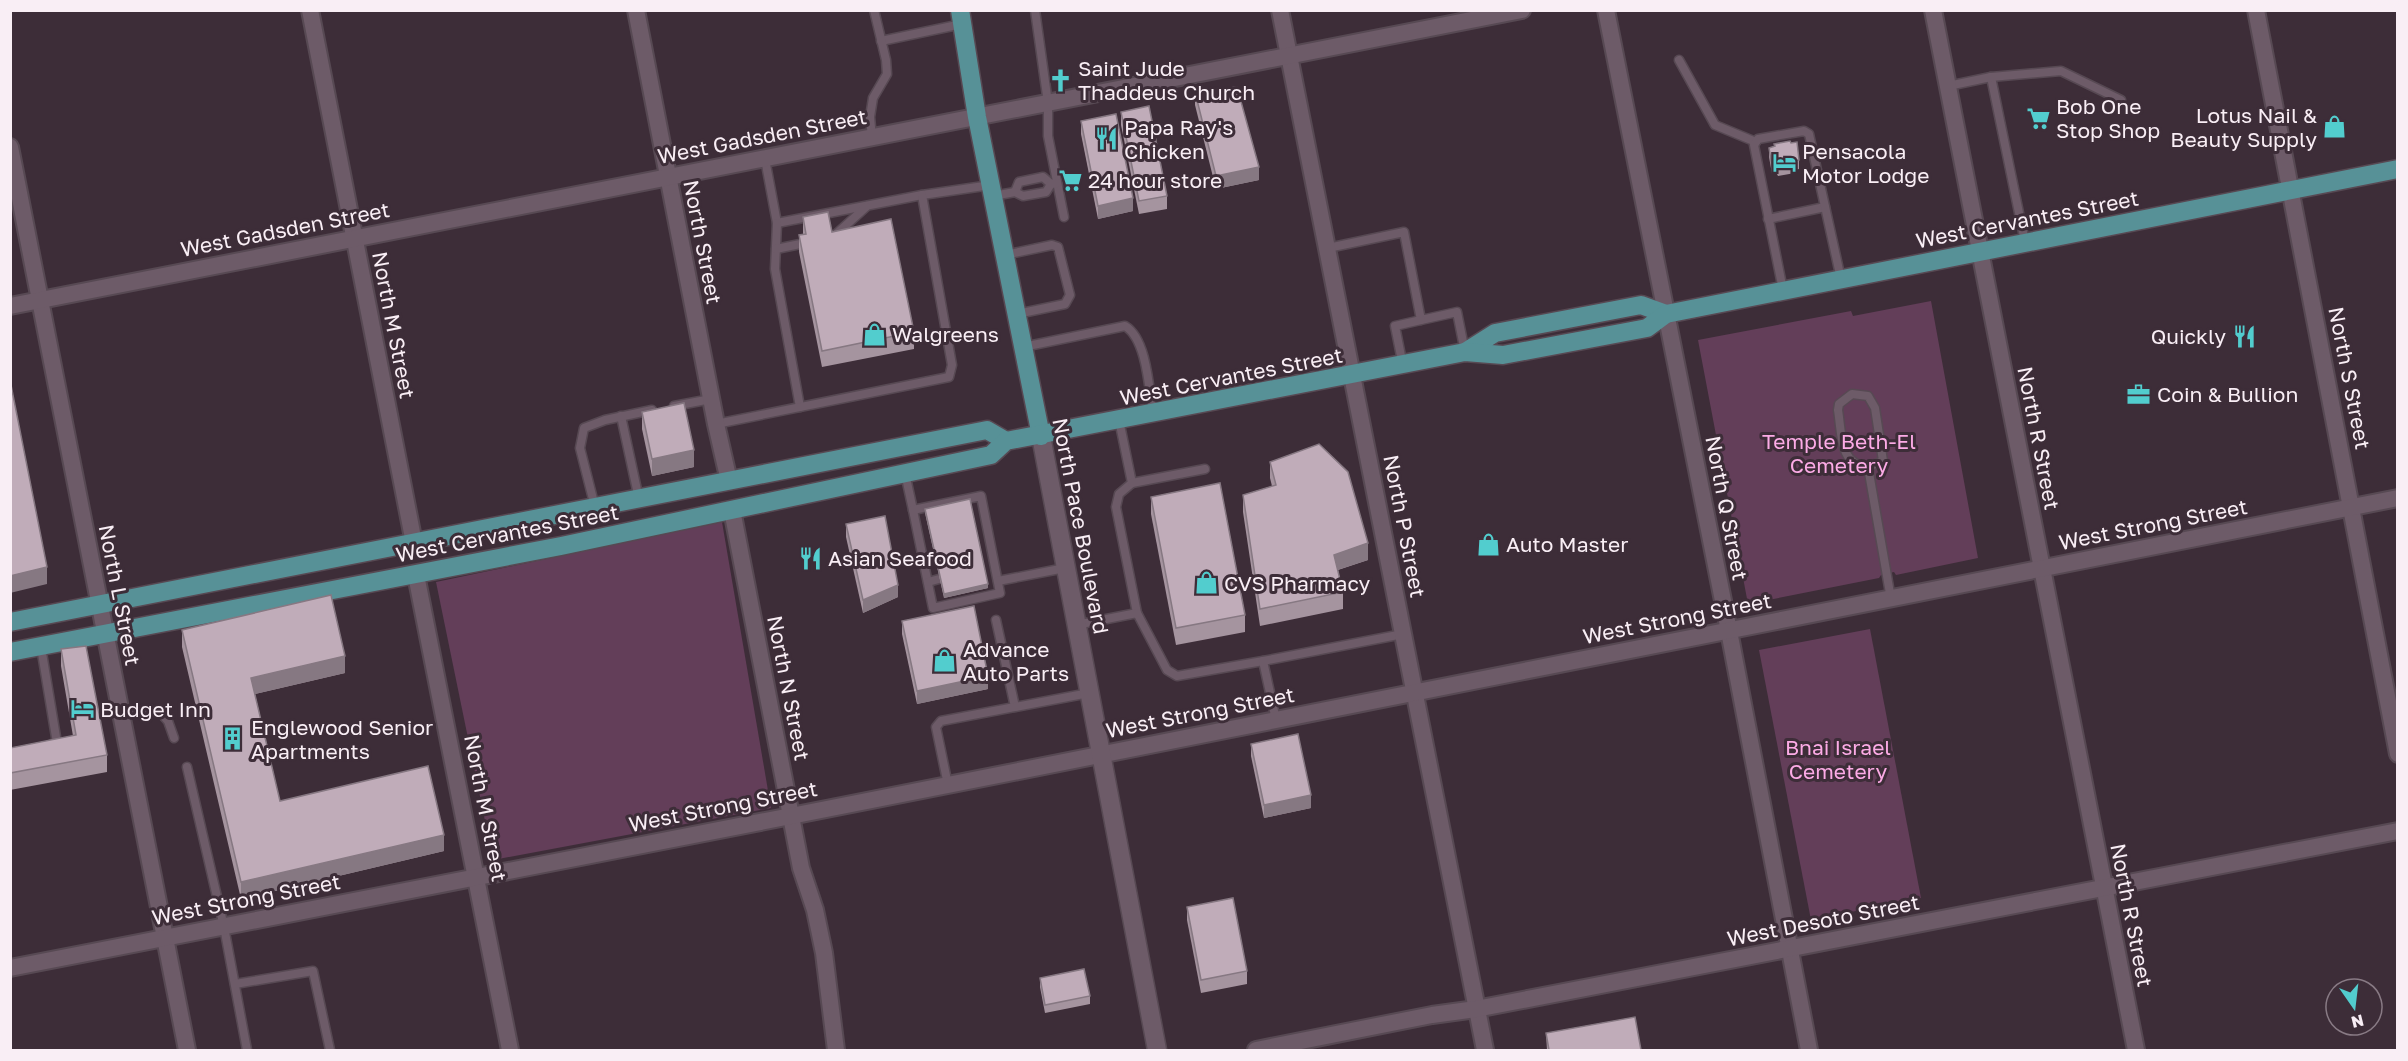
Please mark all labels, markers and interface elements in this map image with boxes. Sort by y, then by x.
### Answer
place label: Saint Jude Thaddeus Church [1078,55,1255,105]
church icon: Saint Jude Thaddeus Church [1047,67,1073,93]
place label: Bob One Stop Shop [2056,93,2160,143]
place label: Lotus Nail & Beauty Supply [2170,102,2317,152]
street label: West Gadsden Street [655,103,869,169]
supermarket icon: Bob One Stop Shop [2025,105,2051,131]
place label: Papa Ray's Chicken [1124,114,1233,164]
shop icon: Lotus Nail & Beauty Supply [2322,114,2348,140]
restaurant icon: Papa Ray's Chicken [1093,126,1119,152]
place label: Pensacola Motor Lodge [1802,138,1929,188]
hotel icon: Pensacola Motor Lodge [1771,150,1797,176]
supermarket icon: 24 hour store [1057,167,1083,193]
place label: 24 hour store [1088,167,1222,193]
street label: North Street [678,178,728,306]
street label: West Cervantes Street [1913,185,2141,253]
street label: West Gadsden Street [178,196,392,262]
street label: North M Street [367,249,421,401]
street label: North S Street [2323,305,2377,451]
shop icon: Walgreens [861,321,887,347]
place label: Walgreens [892,321,999,347]
place label: Quickly [2151,323,2226,349]
restaurant icon: Quickly [2231,323,2257,349]
street label: West Cervantes Street [1117,342,1345,410]
street label: North R Street [2012,364,2066,512]
office icon: Coin & Bullion [2126,381,2152,407]
place label: Coin & Bullion [2157,381,2298,407]
street label: North Pace Boulevard [1047,416,1115,636]
park label: Temple Beth-El Cemetery [1762,428,1916,478]
street label: North Q Street [1700,434,1754,582]
street label: North P Street [1378,452,1432,600]
street label: West Strong Street [2057,493,2249,555]
street label: West Cervantes Street [393,499,621,567]
street label: North L Street [94,522,146,668]
shop icon: Auto Master [1475,531,1501,557]
place label: Auto Master [1506,531,1628,557]
restaurant icon: Asian Seafood [797,545,823,571]
place label: Asian Seafood [828,545,972,571]
shop icon: CVS Pharmacy [1193,570,1219,596]
place label: CVS Pharmacy [1224,570,1371,596]
street label: West Strong Street [1581,587,1773,649]
street label: North N Street [762,613,816,763]
place label: Advance Auto Parts [963,636,1069,686]
shop icon: Advance Auto Parts [932,648,958,674]
street label: West Strong Street [1104,681,1296,743]
hotel icon: Budget Inn [69,696,95,722]
place label: Budget Inn [100,696,211,722]
place label: Englewood Senior Apartments [251,714,433,764]
building icon: Englewood Senior Apartments [220,726,246,752]
street label: North M Street [459,732,513,884]
park label: Bnai Israel Cemetery [1785,734,1891,784]
street label: West Strong Street [627,775,819,837]
street label: North R Street [2105,841,2159,989]
street label: West Strong Street [150,868,342,930]
street label: West Desoto Street [1725,889,1921,951]
north arrow [2324,977,2384,1037]
text: N [2349,1010,2366,1033]

